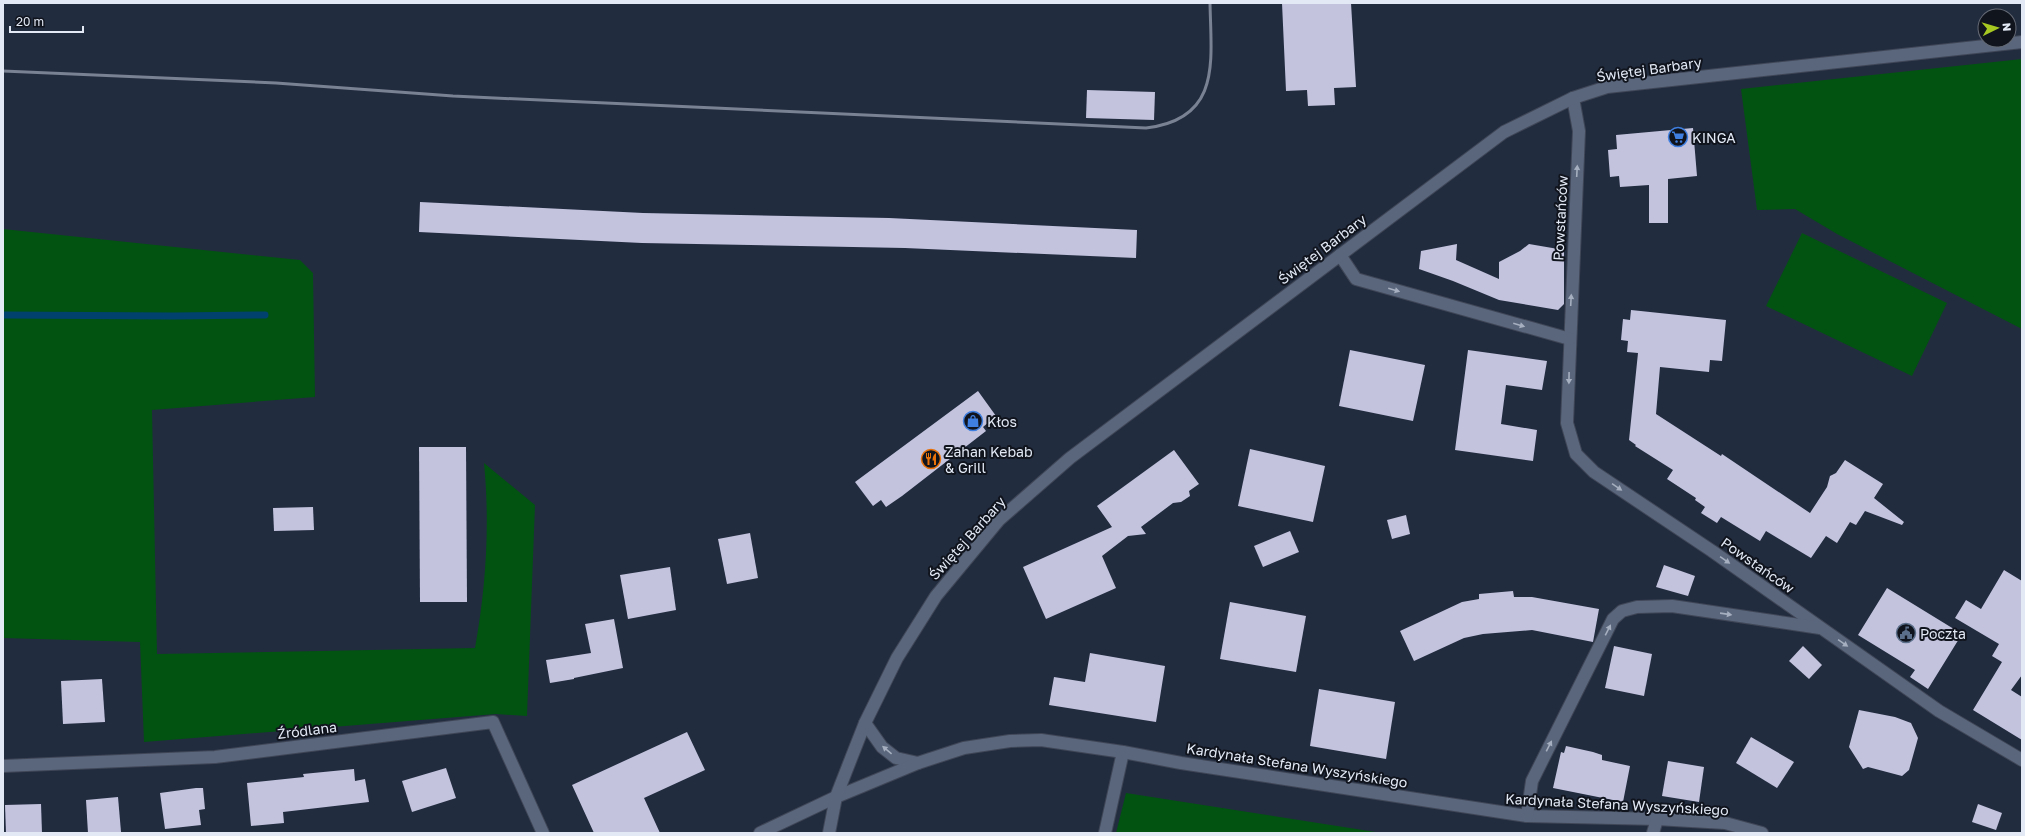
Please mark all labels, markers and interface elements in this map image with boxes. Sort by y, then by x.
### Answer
scale bar [10,8,83,34]
north arrow [1977,8,2017,48]
text: 20 m [16,14,44,29]
text: N [2001,22,2014,32]
street label: Świętej Barbary [1595,53,1703,85]
supermarket icon: KINGA [1667,126,1689,148]
place label: KINGA [1692,129,1736,146]
one-way arrow [1574,165,1581,177]
street label: Powstańców [1549,175,1571,261]
street label: Świętej Barbary [1275,210,1370,288]
one-way arrow [1388,287,1400,293]
one-way arrow [1568,294,1575,306]
one-way arrow [1513,322,1525,328]
one-way arrow [1565,372,1572,384]
shop icon: Kłos [962,410,984,432]
place label: Kłos [987,413,1017,430]
place label: Zahan Kebab & Grill [945,443,1033,476]
restaurant icon: Zahan Kebab & Grill [920,448,942,470]
one-way arrow [1612,483,1622,491]
street label: Świętej Barbary [925,493,1009,583]
street label: Powstańców [1718,534,1798,596]
one-way arrow [1720,556,1730,564]
one-way arrow [1720,611,1733,617]
public building icon: Poczta [1895,622,1917,644]
one-way arrow [1605,625,1611,636]
place label: Poczta [1920,625,1966,642]
one-way arrow [1837,639,1848,647]
street label: Źródlana [276,718,338,742]
street label: Kardynała Stefana Wyszyńskiego [1185,739,1409,791]
one-way arrow [1546,741,1552,752]
one-way arrow [882,745,892,754]
street label: Kardynała Stefana Wyszyńskiego [1505,790,1729,818]

